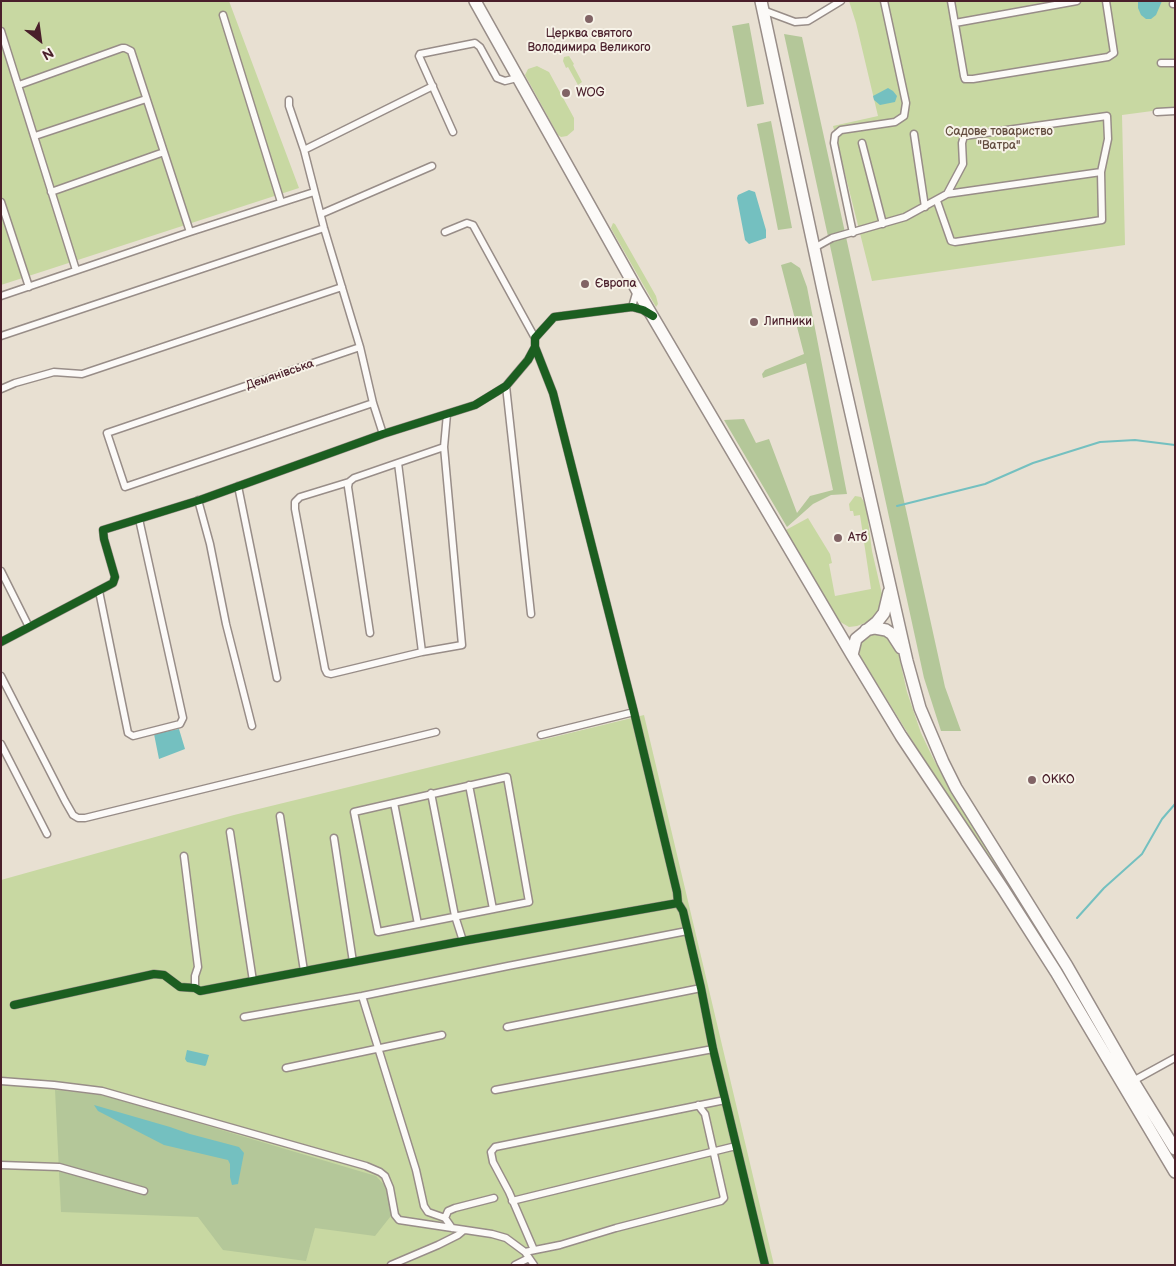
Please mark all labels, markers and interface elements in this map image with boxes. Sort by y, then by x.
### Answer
marker: Церква святого Володимира Великого [583,13,595,25]
north arrow [15,15,65,65]
place label: Церква святого Володимира Великого [527,27,651,55]
text: N [39,43,57,63]
place label: WOG [576,86,604,100]
marker: WOG [560,87,572,99]
park label: Садове товариство "Ватра" [945,125,1053,153]
place label: Європа [595,277,637,291]
marker: Європа [579,278,591,290]
place label: Липники [764,315,812,329]
marker: Липники [748,316,760,328]
street label: Демянівська [244,357,316,393]
place label: Атб [848,531,867,545]
marker: Атб [832,532,844,544]
place label: ОККО [1042,773,1075,787]
marker: ОККО [1026,774,1038,786]

